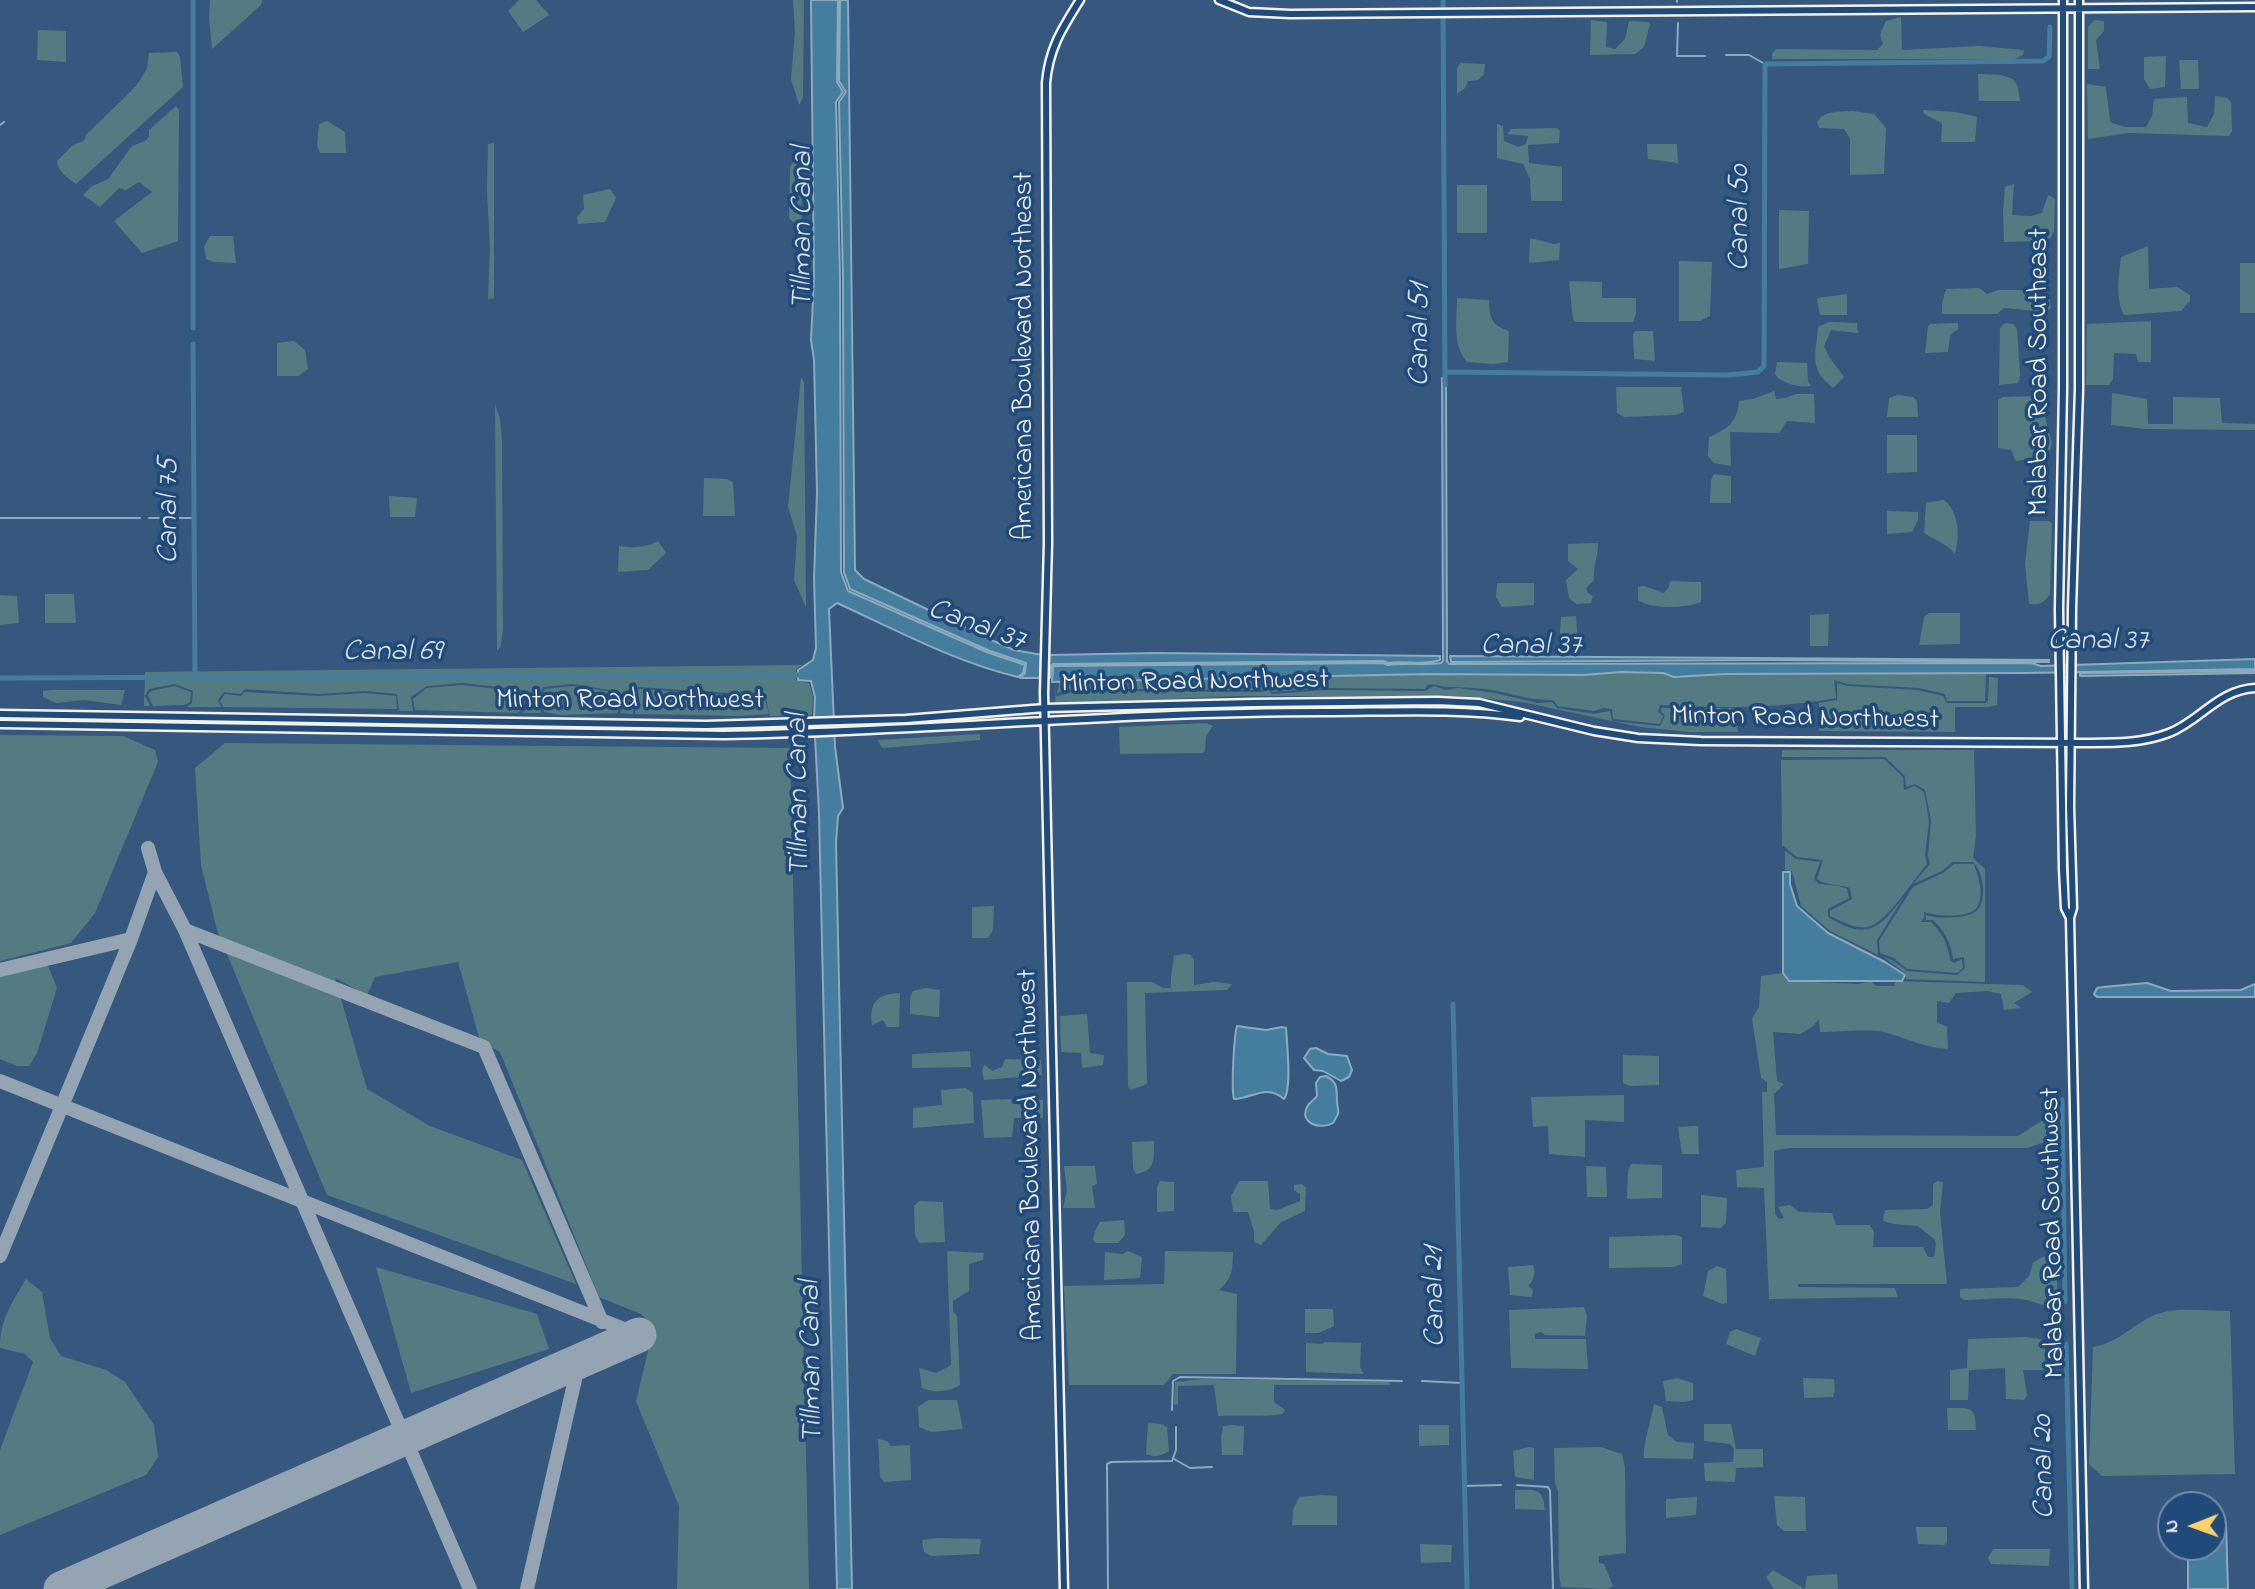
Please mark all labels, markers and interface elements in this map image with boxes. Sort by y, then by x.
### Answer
water label: Tillman Canal [787,146,823,310]
water label: Canal 50 [1724,165,1760,271]
street label: Americana Boulevard Northeast [1009,172,1043,540]
street label: Malabar Road Southeast [2024,228,2058,516]
water label: Canal 51 [1404,284,1440,386]
water label: Canal 75 [153,458,189,564]
water label: Canal 37 [922,593,1030,661]
water label: Canal 37 [2048,625,2148,661]
water label: Canal 37 [1481,630,1581,666]
water label: Canal 69 [343,636,441,672]
street label: Minton Road Northwest [1061,665,1329,703]
street label: Minton Road Northwest [496,685,764,719]
street label: Minton Road Northwest [1671,701,1939,739]
water label: Tillman Canal [782,713,820,877]
street label: Americana Boulevard Northwest [1013,969,1053,1341]
street label: Malabar Road Southwest [2036,1087,2074,1379]
water label: Canal 21 [1418,1246,1456,1348]
water label: Tillman Canal [795,1280,833,1444]
water label: Canal 20 [2027,1415,2065,1519]
north arrow [2157,1491,2227,1561]
text: N [2159,1520,2186,1533]

